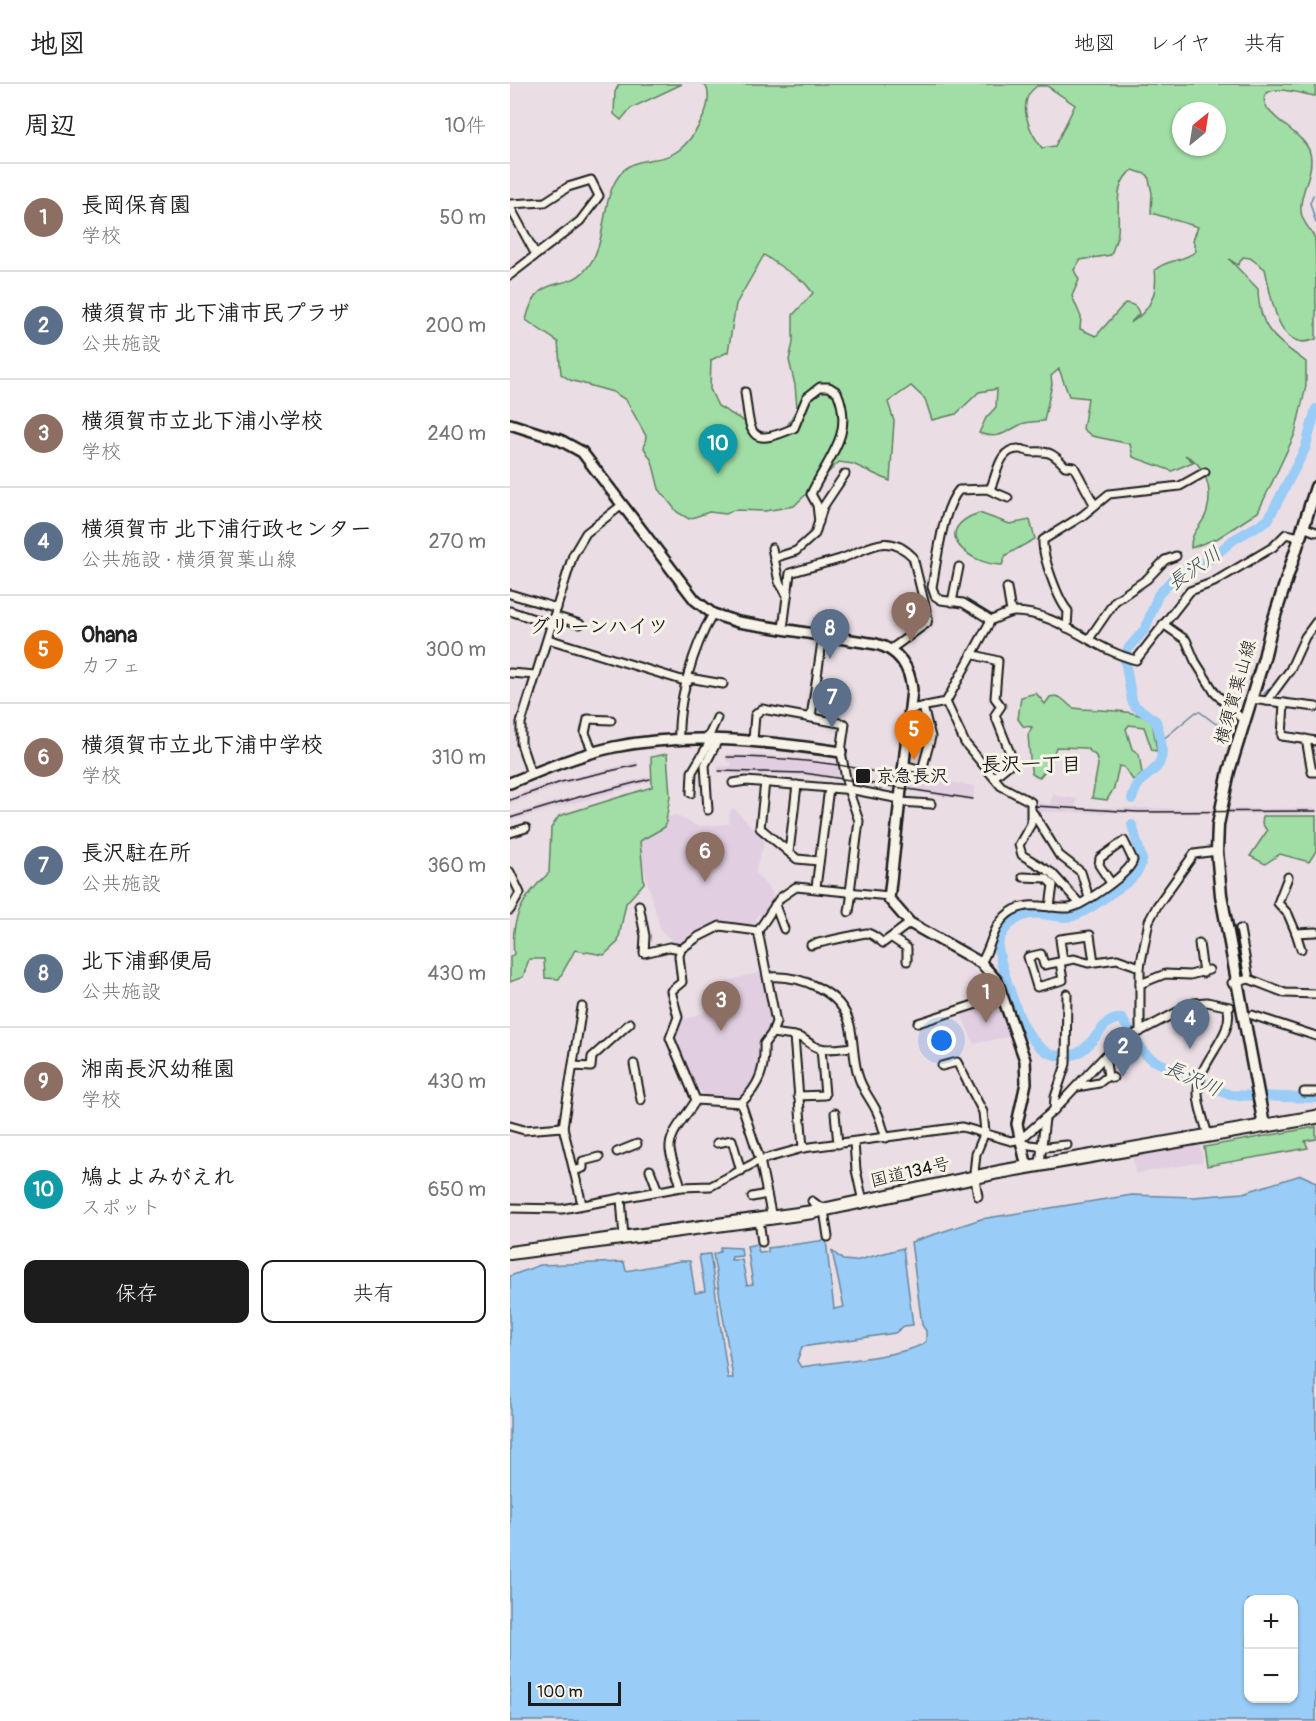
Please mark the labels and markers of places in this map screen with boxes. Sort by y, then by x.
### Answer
pin: 10 [698,424,738,474]
pin: 9 [892,592,930,642]
pin: 8 [810,610,850,659]
pin: 7 [812,678,852,728]
pin: 5 [894,710,934,760]
place label: 京急長沢 [876,765,948,788]
marker: 京急長沢 [854,767,872,785]
pin: 6 [686,832,724,882]
pin: 1 [966,974,1006,1023]
pin: 3 [702,982,740,1031]
pin: 4 [1170,1000,1210,1049]
pin: 2 [1104,1028,1142,1077]

